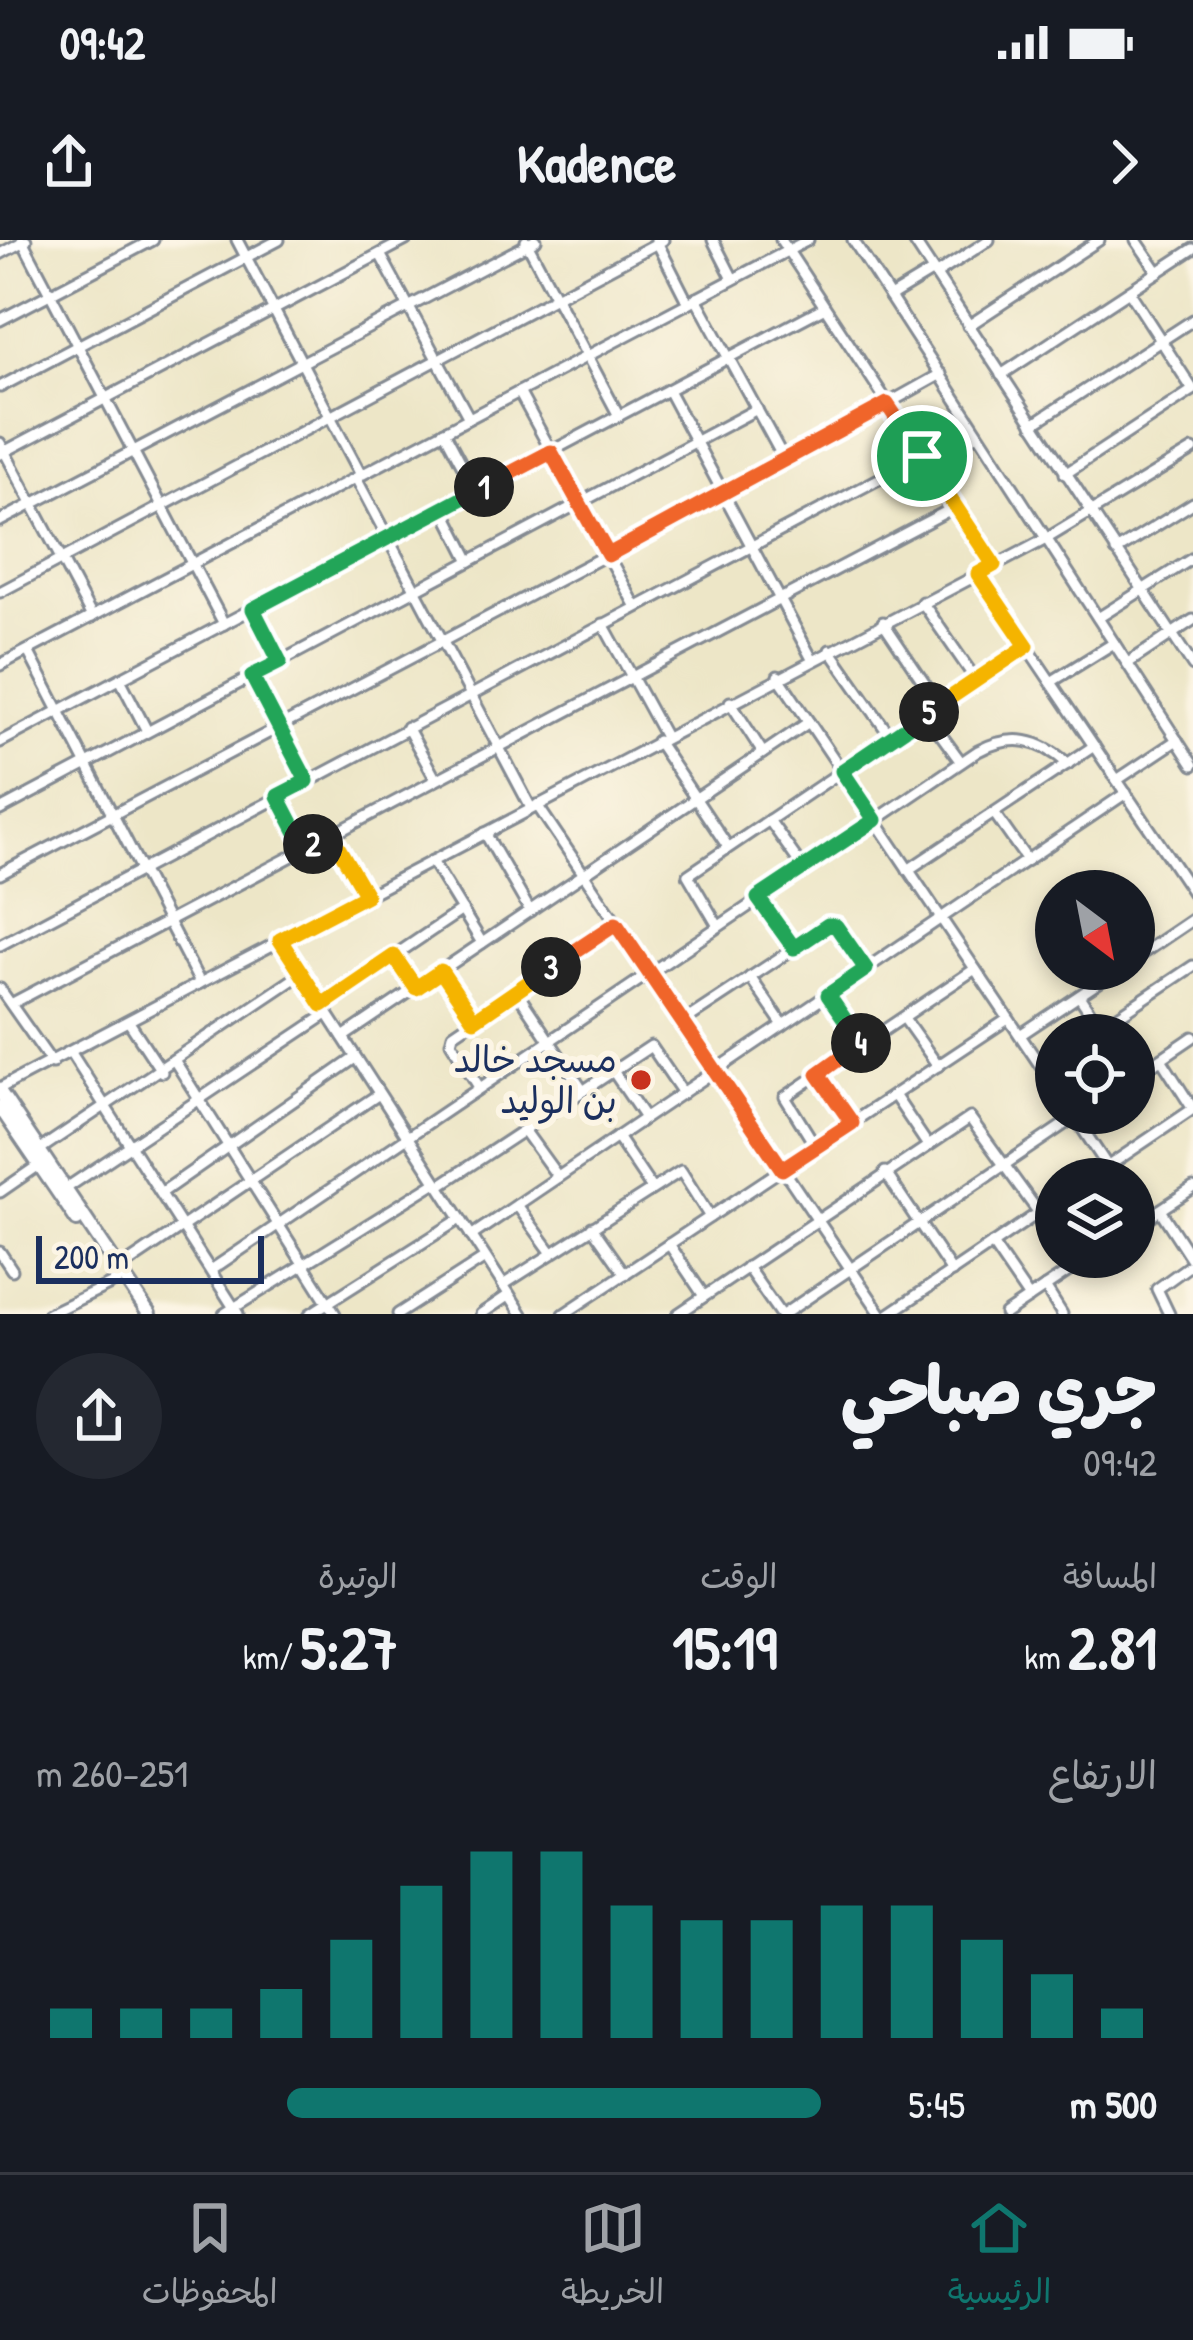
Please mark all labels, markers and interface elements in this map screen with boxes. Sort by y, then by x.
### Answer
text: 09:42 [60,12,145,73]
text: Kadence [517,126,676,199]
icon: share [36,129,102,195]
icon: forward [1091,129,1157,195]
pin [871,405,973,507]
icon: arrive [889,423,955,489]
pin: 1 [454,457,514,517]
text: 1 [478,465,490,509]
pin: 5 [899,682,959,742]
text: 5 [922,690,936,734]
pin: 2 [283,814,343,874]
text: 2 [305,822,321,866]
north arrow [1035,870,1155,990]
map controls [1035,870,1155,1278]
pin: 3 [521,937,581,997]
text: 3 [544,945,558,989]
pin: 4 [831,1013,891,1073]
button: locate [1035,1014,1155,1134]
text: 4 [855,1021,867,1065]
place label: مسجد خالد بن الوليد [454,1034,617,1124]
marker: مسجد خالد بن الوليد [628,1067,654,1093]
button: layers [1035,1158,1155,1278]
scale bar [36,1230,264,1283]
text: 200 m [54,1235,129,1279]
text: جري صباحي [841,1345,1157,1435]
button: share [36,1353,162,1479]
text: 09:42 [1083,1435,1157,1488]
text: الوتيرة [318,1554,398,1598]
text: الوقت [700,1554,777,1598]
text: المسافة [1063,1554,1157,1598]
text: 5:27 [301,1606,398,1688]
text: 15:19 [672,1606,777,1688]
text: 2.81 [1068,1606,1157,1688]
text: /km [243,1635,301,1679]
text: km [1025,1635,1068,1679]
text: 251–260 m [36,1746,188,1799]
text: الارتفاع [1048,1748,1157,1801]
text: 5:45 [908,2077,965,2130]
text: 500 m [1070,2077,1157,2130]
tab: المحفوظات [142,2195,278,2321]
tab: الخريطة [561,2195,664,2321]
tab: الرئيسية [948,2195,1051,2321]

